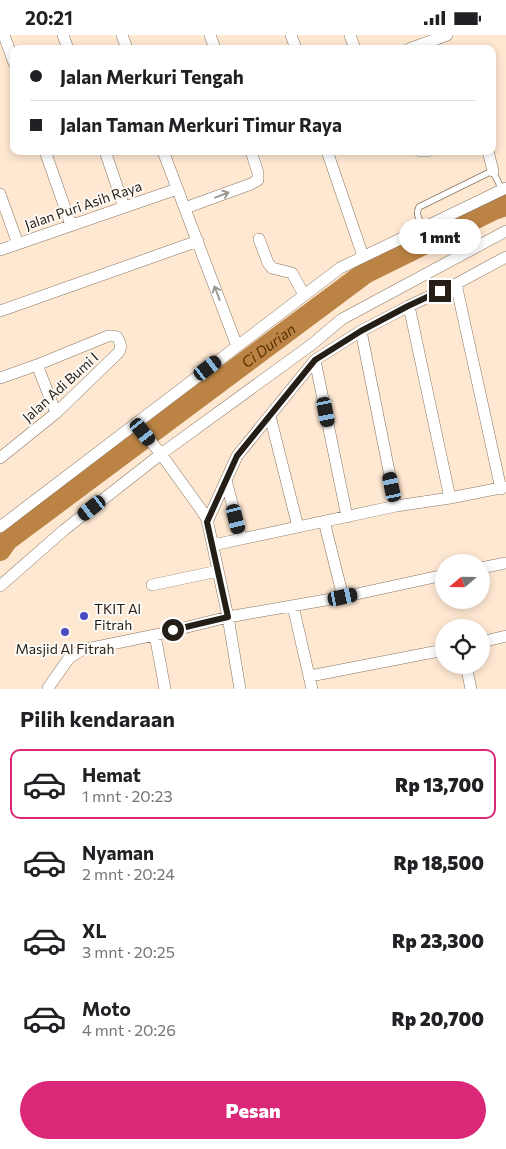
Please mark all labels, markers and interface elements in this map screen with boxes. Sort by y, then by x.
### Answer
text: 20:21 [25,6,73,29]
text: Jalan Merkuri Tengah [60,65,244,88]
text: Jalan Taman Merkuri Timur Raya [60,113,342,136]
street label: Jalan Puri Asih Raya [22,177,144,233]
one-way arrow [214,190,229,199]
callout: 1 mnt [399,219,481,253]
text: 1 mnt [420,227,460,246]
route end [429,280,451,302]
one-way arrow [212,286,221,301]
water label: Ci Durian [238,319,299,371]
street label: Jalan Adi Bumi I [19,349,101,425]
car [191,353,224,383]
car [315,396,336,428]
car [127,416,158,448]
car [381,471,402,503]
car [75,493,108,523]
car [225,503,246,535]
north arrow [435,554,490,609]
map controls [435,554,490,674]
car [326,587,359,607]
place label: TKIT Al Fitrah [94,600,141,633]
marker: TKIT Al Fitrah [78,610,90,622]
route start [162,619,184,641]
button: locate [435,619,490,674]
marker: Masjid Al Fitrah [59,626,71,638]
place label: Masjid Al Fitrah [16,640,114,657]
text: Pilih kendaraan [20,705,175,732]
icon: car [22,762,67,807]
text: Hemat [82,763,141,786]
text: Rp 13,700 [395,773,484,796]
text: 1 mnt · 20:23 [82,786,173,805]
icon: car [22,840,67,885]
text: Nyaman [82,841,154,864]
text: Rp 18,500 [394,851,484,874]
text: 2 mnt · 20:24 [82,864,175,883]
icon: car [22,918,67,963]
text: XL [82,919,107,942]
text: Rp 23,300 [392,929,484,952]
text: 3 mnt · 20:25 [82,942,175,961]
icon: car [22,996,67,1041]
text: Moto [82,997,131,1020]
text: Rp 20,700 [392,1007,484,1030]
text: 4 mnt · 20:26 [82,1020,176,1039]
button: Pesan [20,1081,486,1139]

